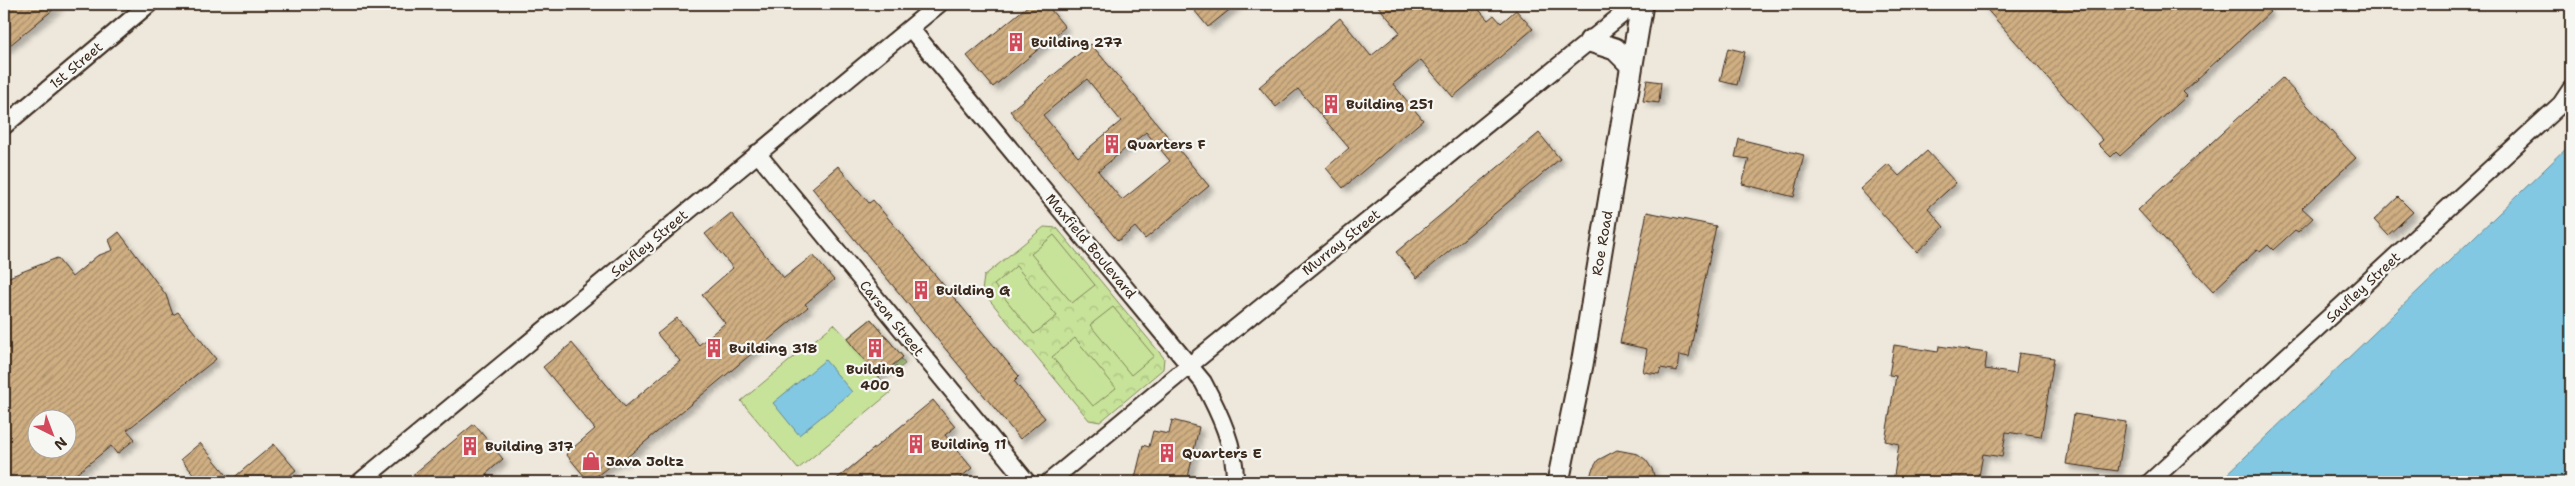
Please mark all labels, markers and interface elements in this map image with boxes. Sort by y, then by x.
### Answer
building icon: Building 277 [1005,31,1027,53]
place label: Building 277 [1031,33,1123,51]
street label: 1st Street [46,38,106,92]
building icon: Building 251 [1320,93,1342,115]
place label: Building 251 [1346,95,1433,113]
building icon: Quarters F [1101,133,1123,155]
place label: Quarters F [1127,135,1206,153]
street label: Maxfield Boulevard [1042,190,1140,302]
street label: Saufley Street [607,205,691,281]
street label: Murray Street [1298,205,1384,279]
street label: Roe Road [1587,209,1617,277]
street label: Saufley Street [2322,248,2404,326]
street label: Carson Street [856,276,928,360]
building icon: Building G [910,279,932,301]
place label: Building G [936,281,1010,299]
building icon: Building 318 [703,337,725,359]
building icon: Building 400 [864,337,886,359]
place label: Building 318 [729,339,818,357]
place label: Building 400 [846,360,904,394]
north arrow [28,408,78,458]
text: N [51,433,71,454]
building icon: Building 11 [905,433,927,455]
building icon: Building 317 [459,435,481,457]
place label: Building 11 [931,435,1006,453]
place label: Building 317 [485,437,573,455]
building icon: Quarters E [1156,442,1178,464]
place label: Quarters E [1182,444,1262,462]
shop icon: Java Joltz [580,450,602,472]
place label: Java Joltz [606,452,685,470]

